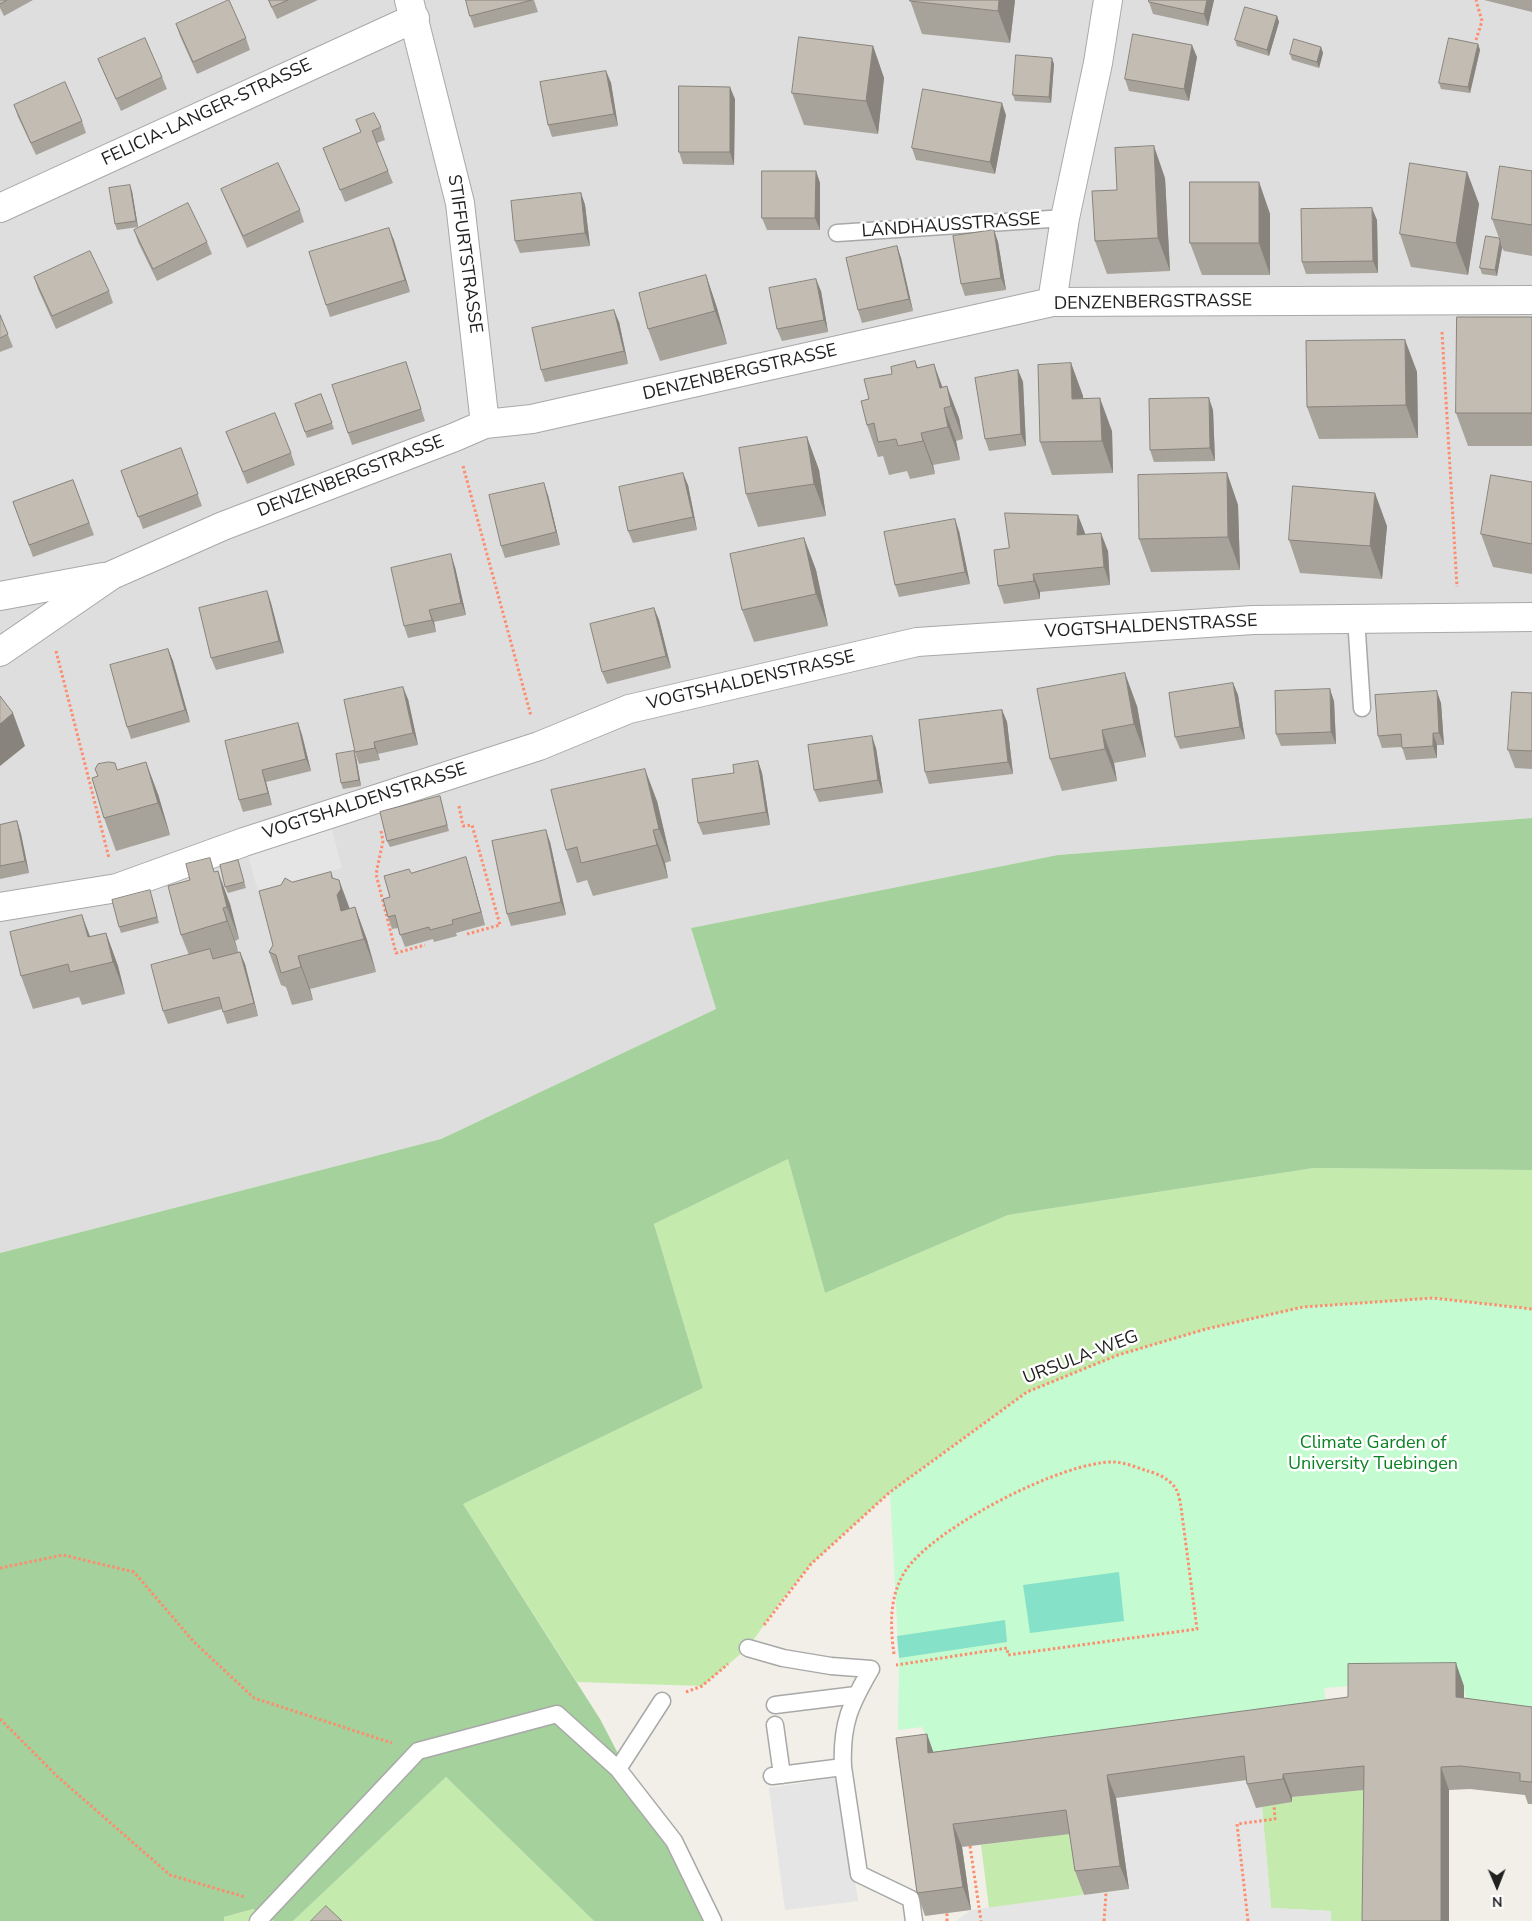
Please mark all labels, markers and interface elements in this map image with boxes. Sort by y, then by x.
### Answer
street label: FELICIA-LANGER-STRASSE [98,55,316,171]
street label: STIFFURTSTRASSE [442,173,486,335]
street label: LANDHAUSSTRASSE [861,209,1041,243]
street label: DENZENBERGSTRASSE [1054,290,1252,316]
street label: DENZENBERGSTRASSE [641,340,839,406]
street label: DENZENBERGSTRASSE [255,431,447,523]
street label: VOGTSHALDENSTRASSE [1044,611,1258,643]
street label: VOGTSHALDENSTRASSE [645,647,857,715]
street label: VOGTSHALDENSTRASSE [260,759,470,845]
street label: URSULA-WEG [1020,1326,1142,1390]
park label: Climate Garden of University Tuebingen [1288,1433,1458,1476]
north arrow [1472,1861,1522,1911]
text: N [1492,1892,1503,1911]

